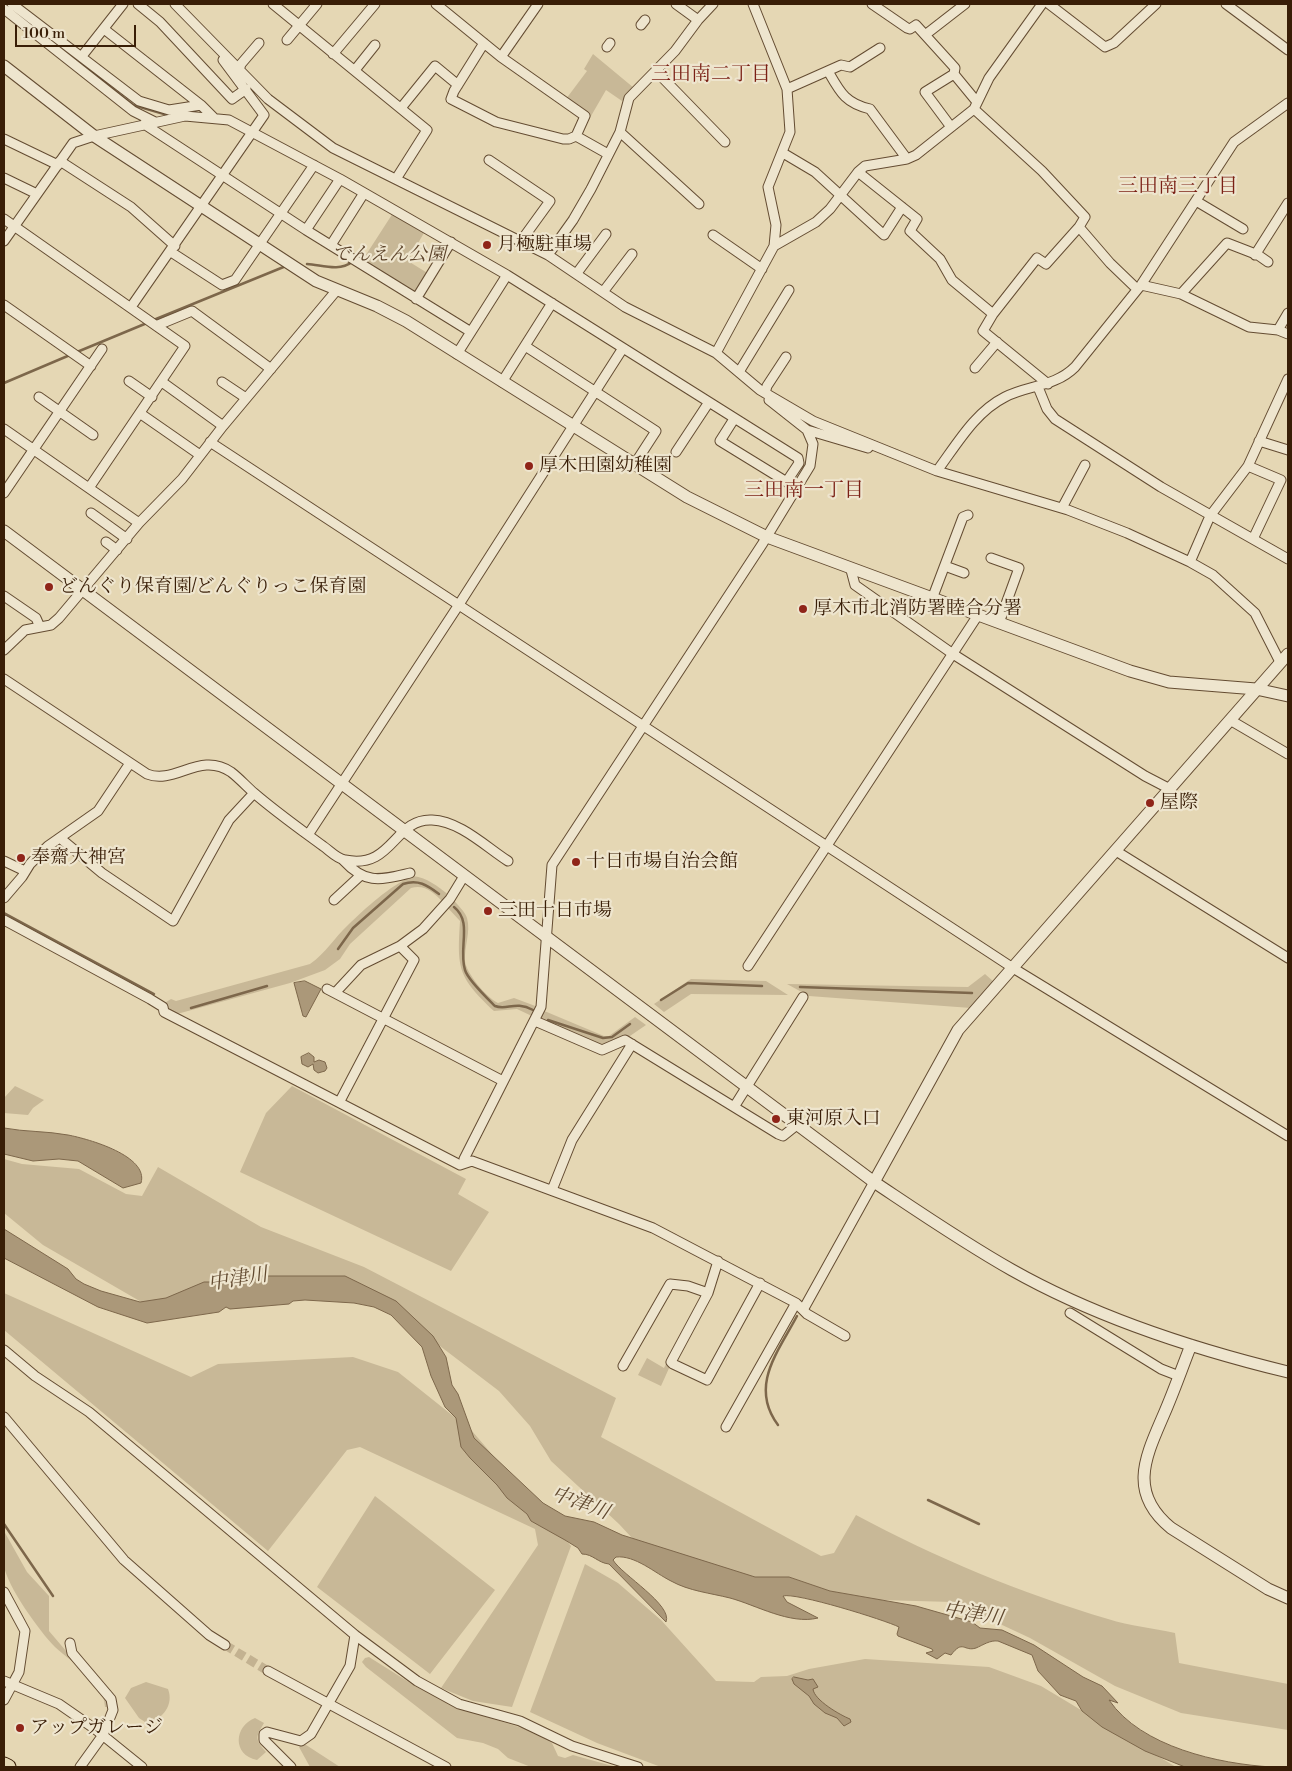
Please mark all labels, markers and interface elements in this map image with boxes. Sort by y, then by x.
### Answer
scale bar [18,15,139,47]
text: 100 m [23,24,65,43]
district label: 三田南二丁目 [651,63,771,87]
district label: 三田南三丁目 [1118,175,1238,199]
place label: 月極駐車場 [497,234,592,256]
marker: 月極駐車場 [481,239,493,251]
park label: でんえん公園 [332,244,446,266]
place label: 厚木田園幼稚園 [539,455,672,477]
marker: 厚木田園幼稚園 [523,460,535,472]
district label: 三田南一丁目 [744,479,864,503]
place label: どんぐり保育園/どんぐりっこ保育園 [59,576,367,598]
marker: どんぐり保育園/どんぐりっこ保育園 [43,581,55,593]
place label: 厚木市北消防署睦合分署 [813,598,1022,620]
marker: 厚木市北消防署睦合分署 [797,603,809,615]
place label: 屋際 [1160,792,1198,814]
marker: 屋際 [1144,797,1156,809]
place label: 奉齋大神宮 [31,847,126,869]
place label: 十日市場自治会館 [586,851,738,873]
marker: 奉齋大神宮 [15,852,27,864]
marker: 十日市場自治会館 [570,856,582,868]
place label: 三田十日市場 [498,900,612,922]
marker: 三田十日市場 [482,905,494,917]
place label: 東河原入口 [786,1108,881,1130]
marker: 東河原入口 [770,1113,782,1125]
water label: 中津川 [206,1263,270,1297]
water label: 中津川 [548,1482,612,1526]
water label: 中津川 [941,1598,1005,1632]
place label: アップガレージ [30,1717,163,1739]
marker: アップガレージ [14,1722,26,1734]

